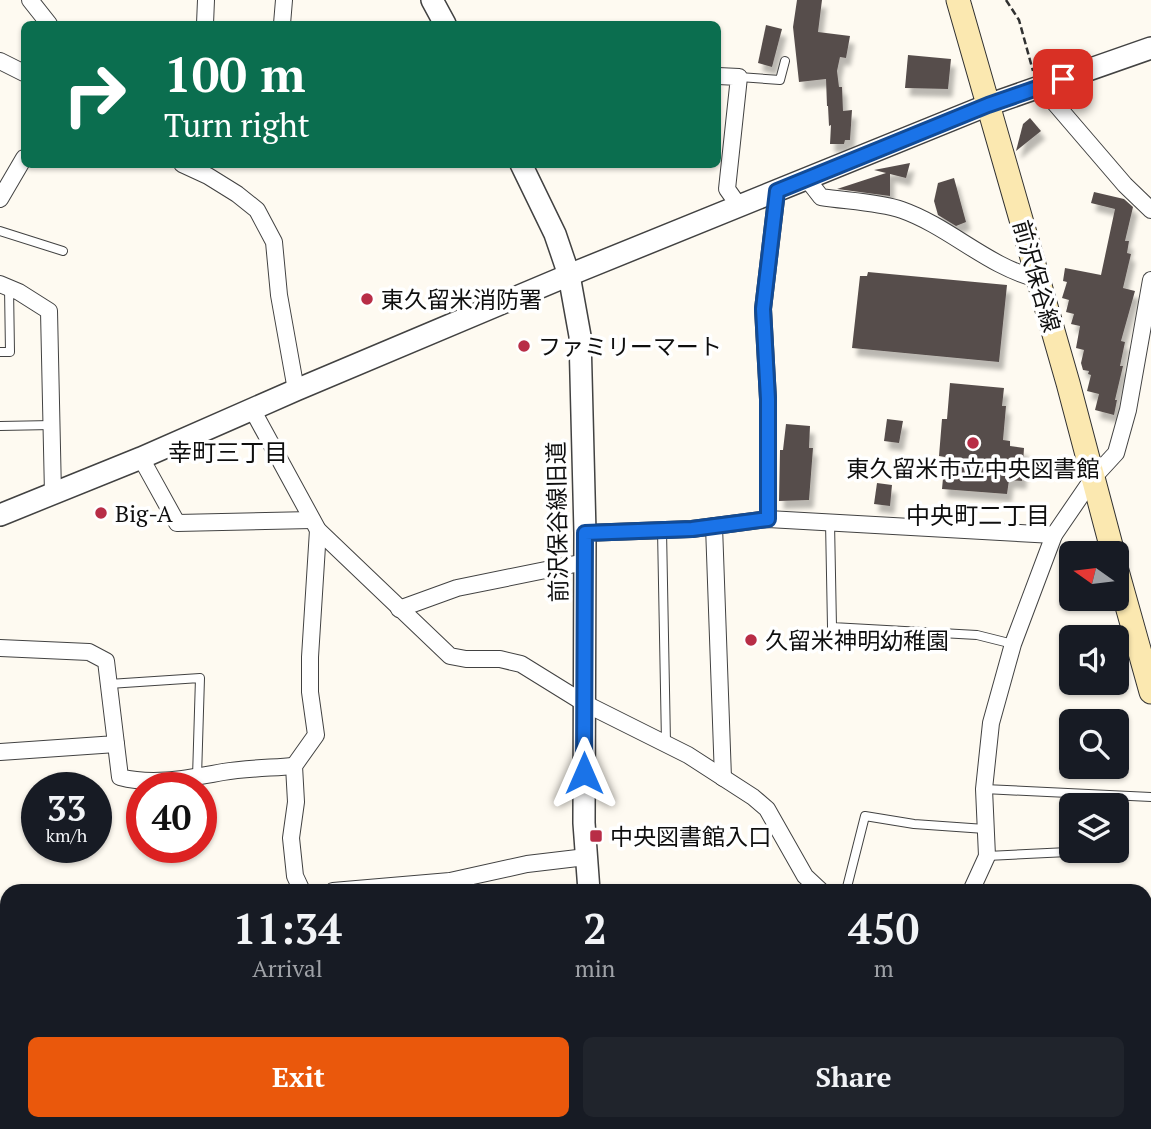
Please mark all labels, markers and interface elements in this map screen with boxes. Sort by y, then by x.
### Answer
text: 100 m [164,41,306,106]
icon: right [49,49,140,140]
pin [1033,49,1093,109]
icon: arrive [1044,60,1082,98]
text: Turn right [164,104,310,146]
street label: 前沢保谷線 [1006,216,1068,336]
place label: 東久留米消防署 [381,284,542,315]
marker: 東久留米消防署 [359,291,375,307]
place label: ファミリーマート [538,331,722,362]
marker: ファミリーマート [516,338,532,354]
marker: 東久留米市立中央図書館 [965,435,981,451]
district label: 幸町三丁目 [168,436,288,468]
street label: 前沢保谷線旧道 [540,441,574,603]
place label: 東久留米市立中央図書館 [847,453,1100,484]
place label: Big-A [115,498,173,529]
district label: 中央町二丁目 [906,499,1050,531]
marker: Big-A [93,505,109,521]
north arrow [1059,541,1129,611]
map controls [1059,541,1129,863]
place label: 久留米神明幼稚園 [765,625,949,656]
button: sound [1059,625,1129,695]
marker: 久留米神明幼稚園 [743,632,759,648]
button: search [1059,709,1129,779]
position arrow [547,736,621,810]
speed limit sign: 40 [126,772,217,863]
text: 33 [47,785,86,831]
button: layers [1059,793,1129,863]
place label: 中央図書館入口 [610,821,771,852]
text: km/h [46,823,87,847]
marker: 中央図書館入口 [588,828,604,844]
text: 11:34 [233,900,342,956]
text: 2 [583,900,607,956]
text: 450 [848,900,919,956]
text: Arrival [252,953,323,984]
text: min [575,953,615,984]
text: m [874,953,894,984]
button: Exit [28,1037,569,1117]
button: Share [583,1037,1124,1117]

